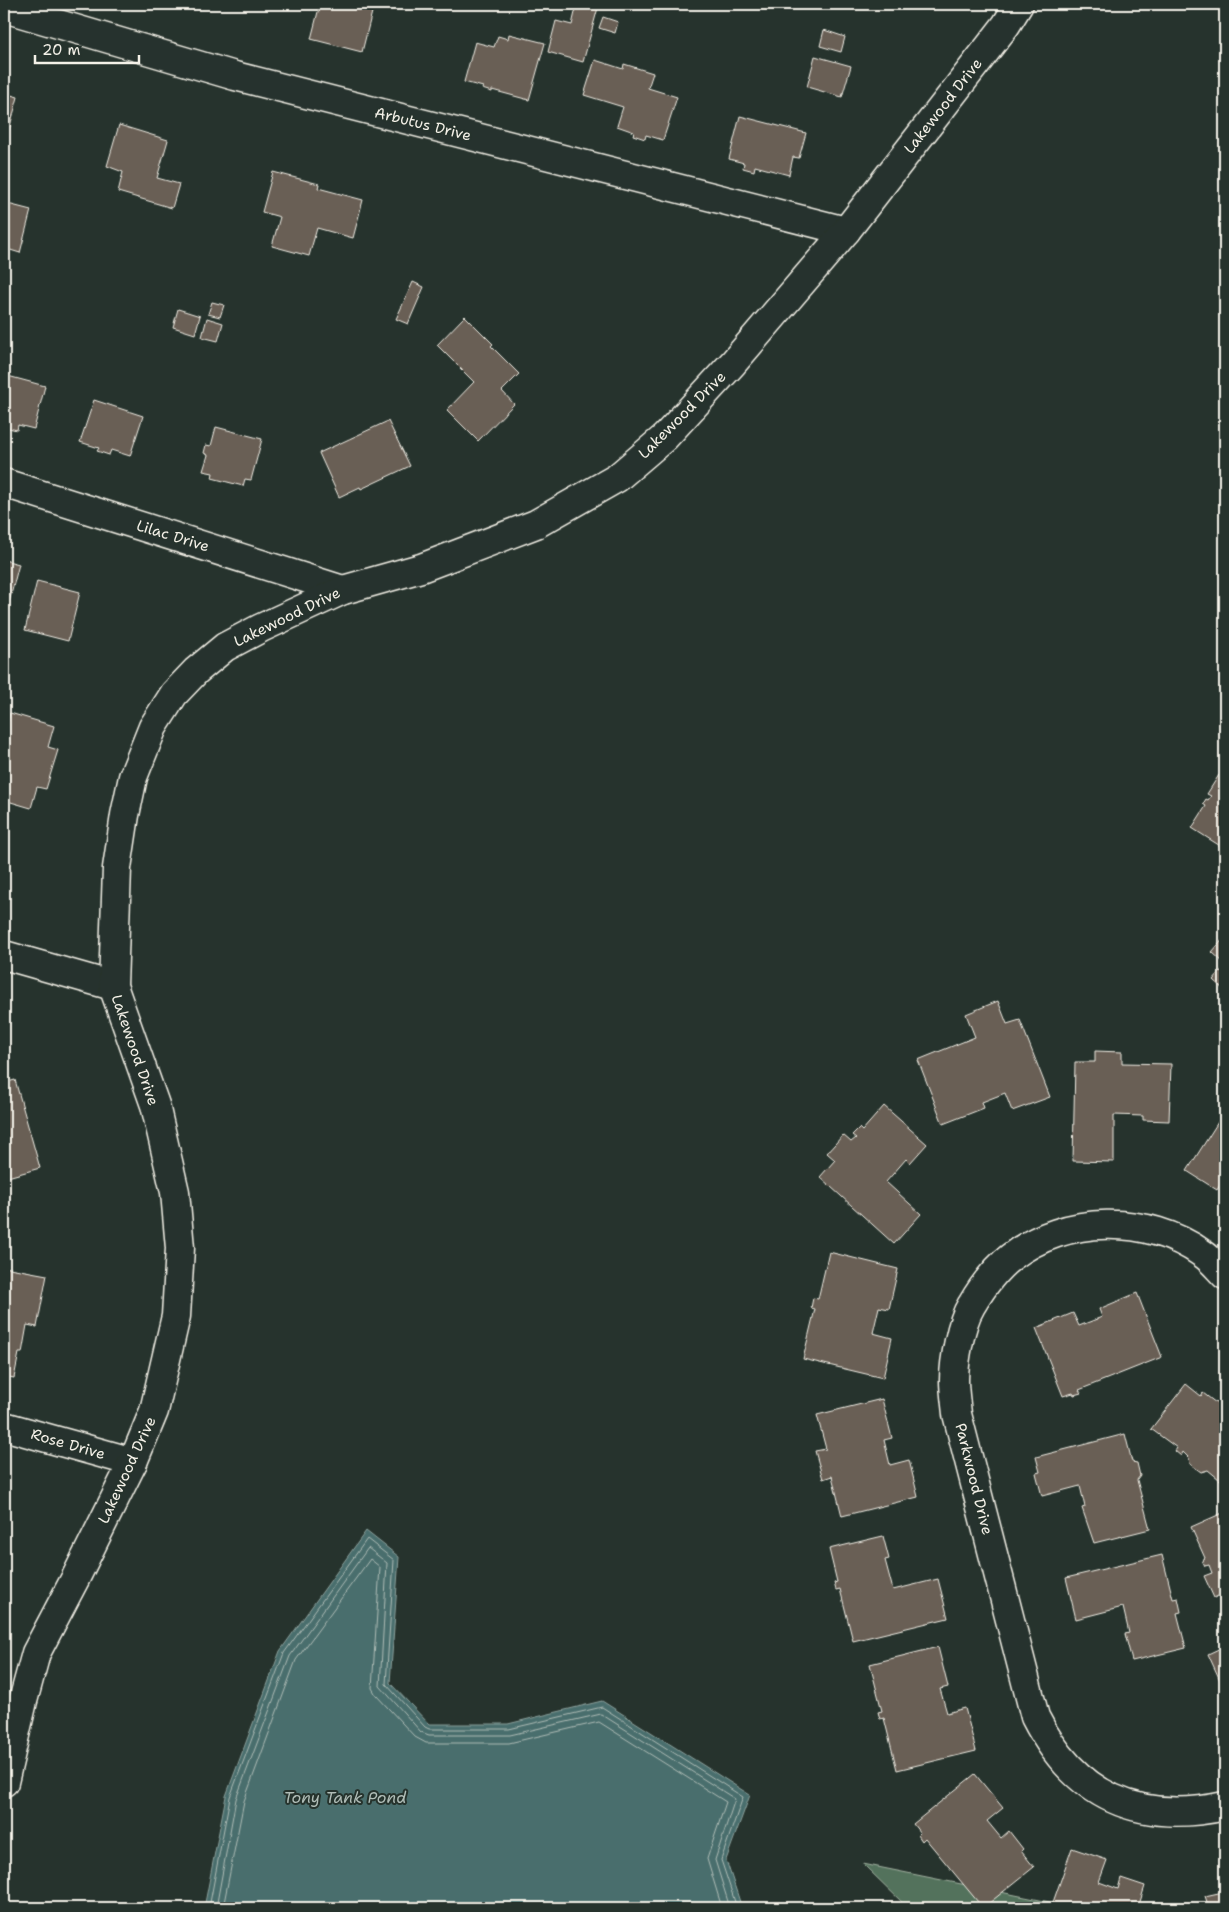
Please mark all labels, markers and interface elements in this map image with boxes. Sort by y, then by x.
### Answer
scale bar [35,32,139,64]
text: 20 m [42,40,81,60]
street label: Lakewood Drive [899,54,987,158]
street label: Arbutus Drive [373,102,473,146]
street label: Lakewood Drive [634,367,730,463]
street label: Lilac Drive [134,515,212,557]
street label: Lakewood Drive [230,583,344,651]
street label: Lakewood Drive [107,992,163,1108]
street label: Lakewood Drive [93,1413,161,1527]
street label: Parkwood Drive [950,1421,998,1537]
street label: Rose Drive [29,1424,107,1464]
water label: Tony Tank Pond [283,1787,407,1808]

